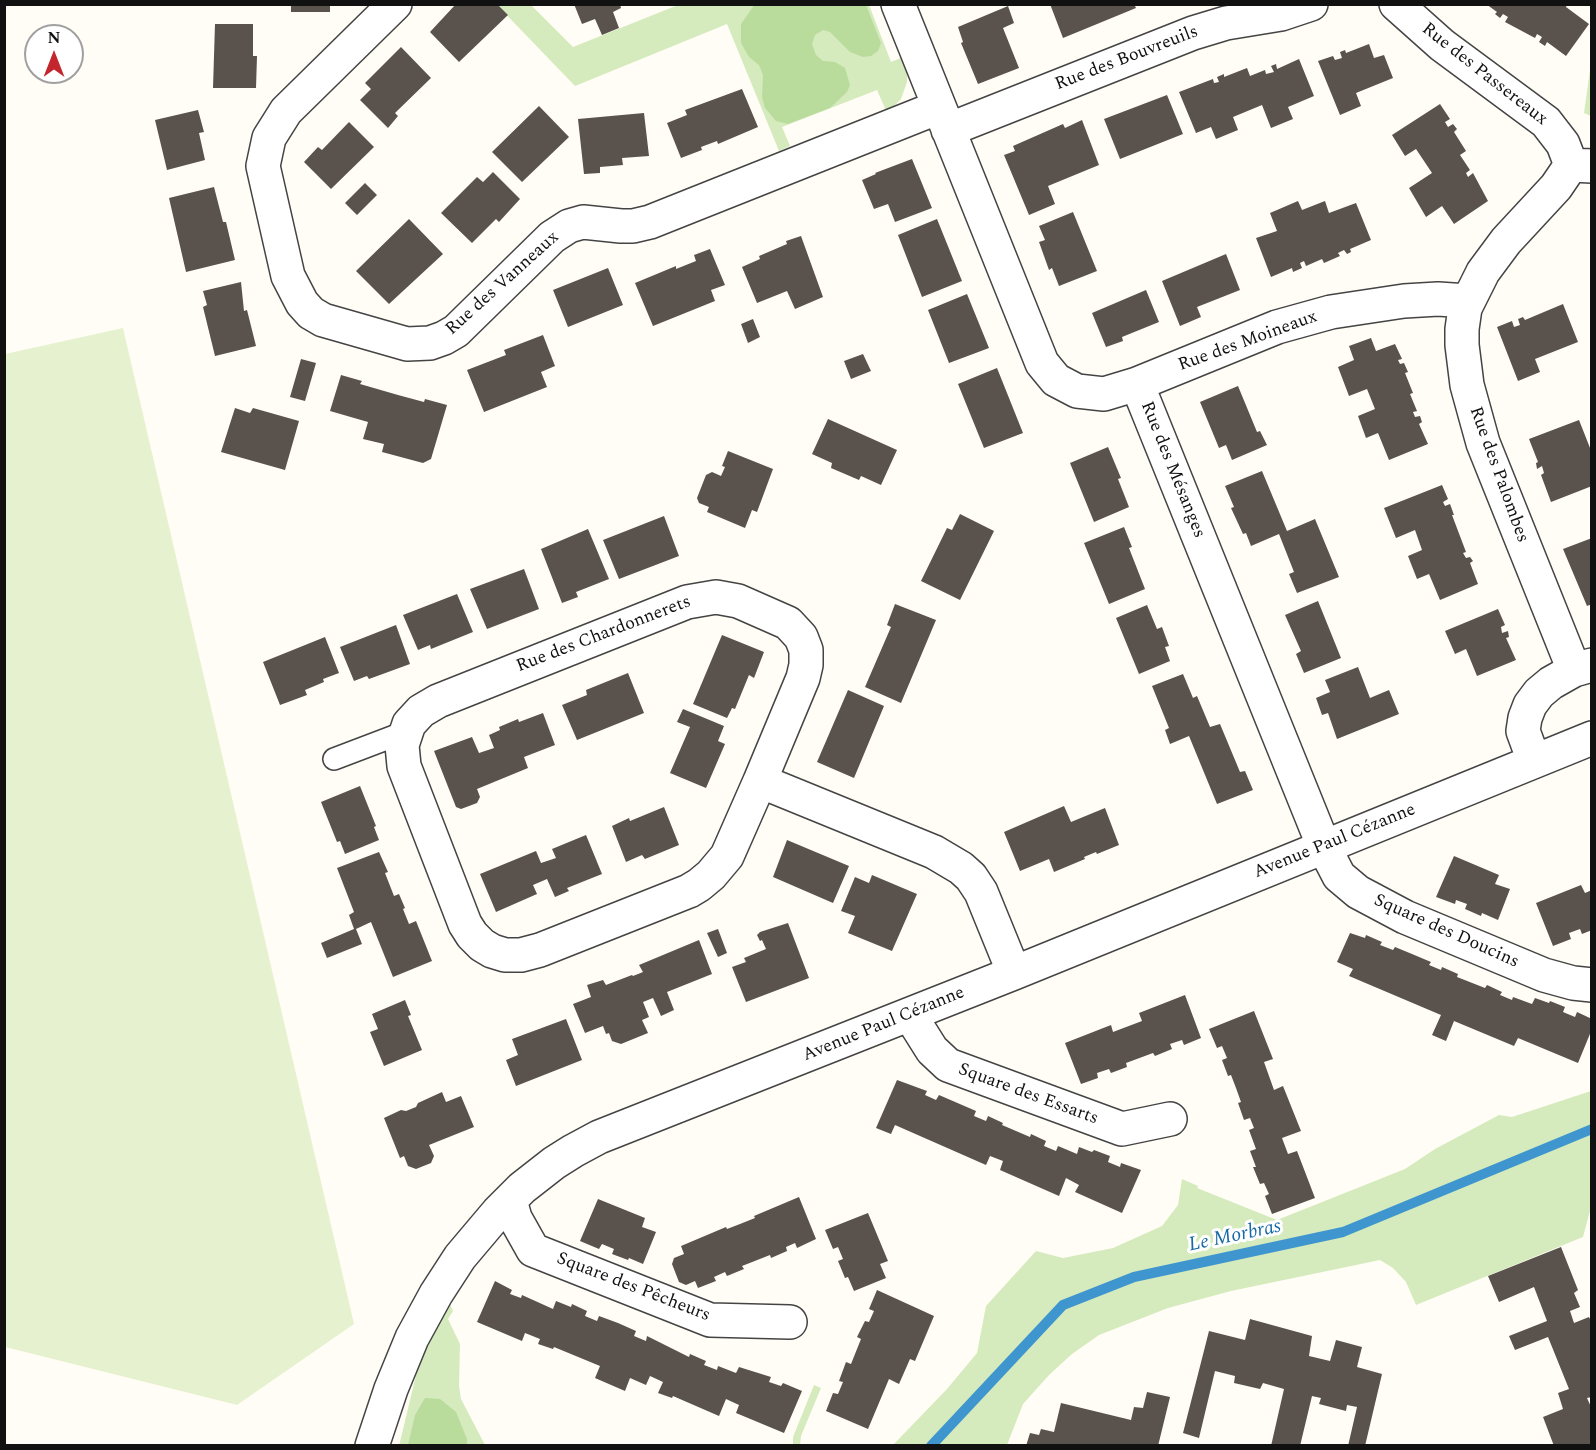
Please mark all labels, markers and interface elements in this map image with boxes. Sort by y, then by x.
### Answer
street label: Rue des Passereaux [1417,19,1551,131]
street label: Rue des Bouvreuils [1052,22,1202,96]
north arrow [24,24,84,84]
text: N [47,26,61,50]
street label: Rue des Vanneaux [442,227,564,341]
street label: Rue des Moineaux [1176,307,1320,377]
street label: Rue des Mésanges [1135,399,1209,541]
street label: Rue des Palombes [1463,404,1533,546]
street label: Rue des Chardonnerets [514,592,694,678]
street label: Avenue Paul Cézanne [1251,800,1419,884]
street label: Square des Doucins [1370,890,1522,974]
street label: Avenue Paul Cézanne [800,983,968,1067]
street label: Square des Essarts [955,1060,1101,1130]
water label: Le Morbras [1187,1216,1283,1258]
street label: Square des Pêcheurs [553,1249,713,1327]

